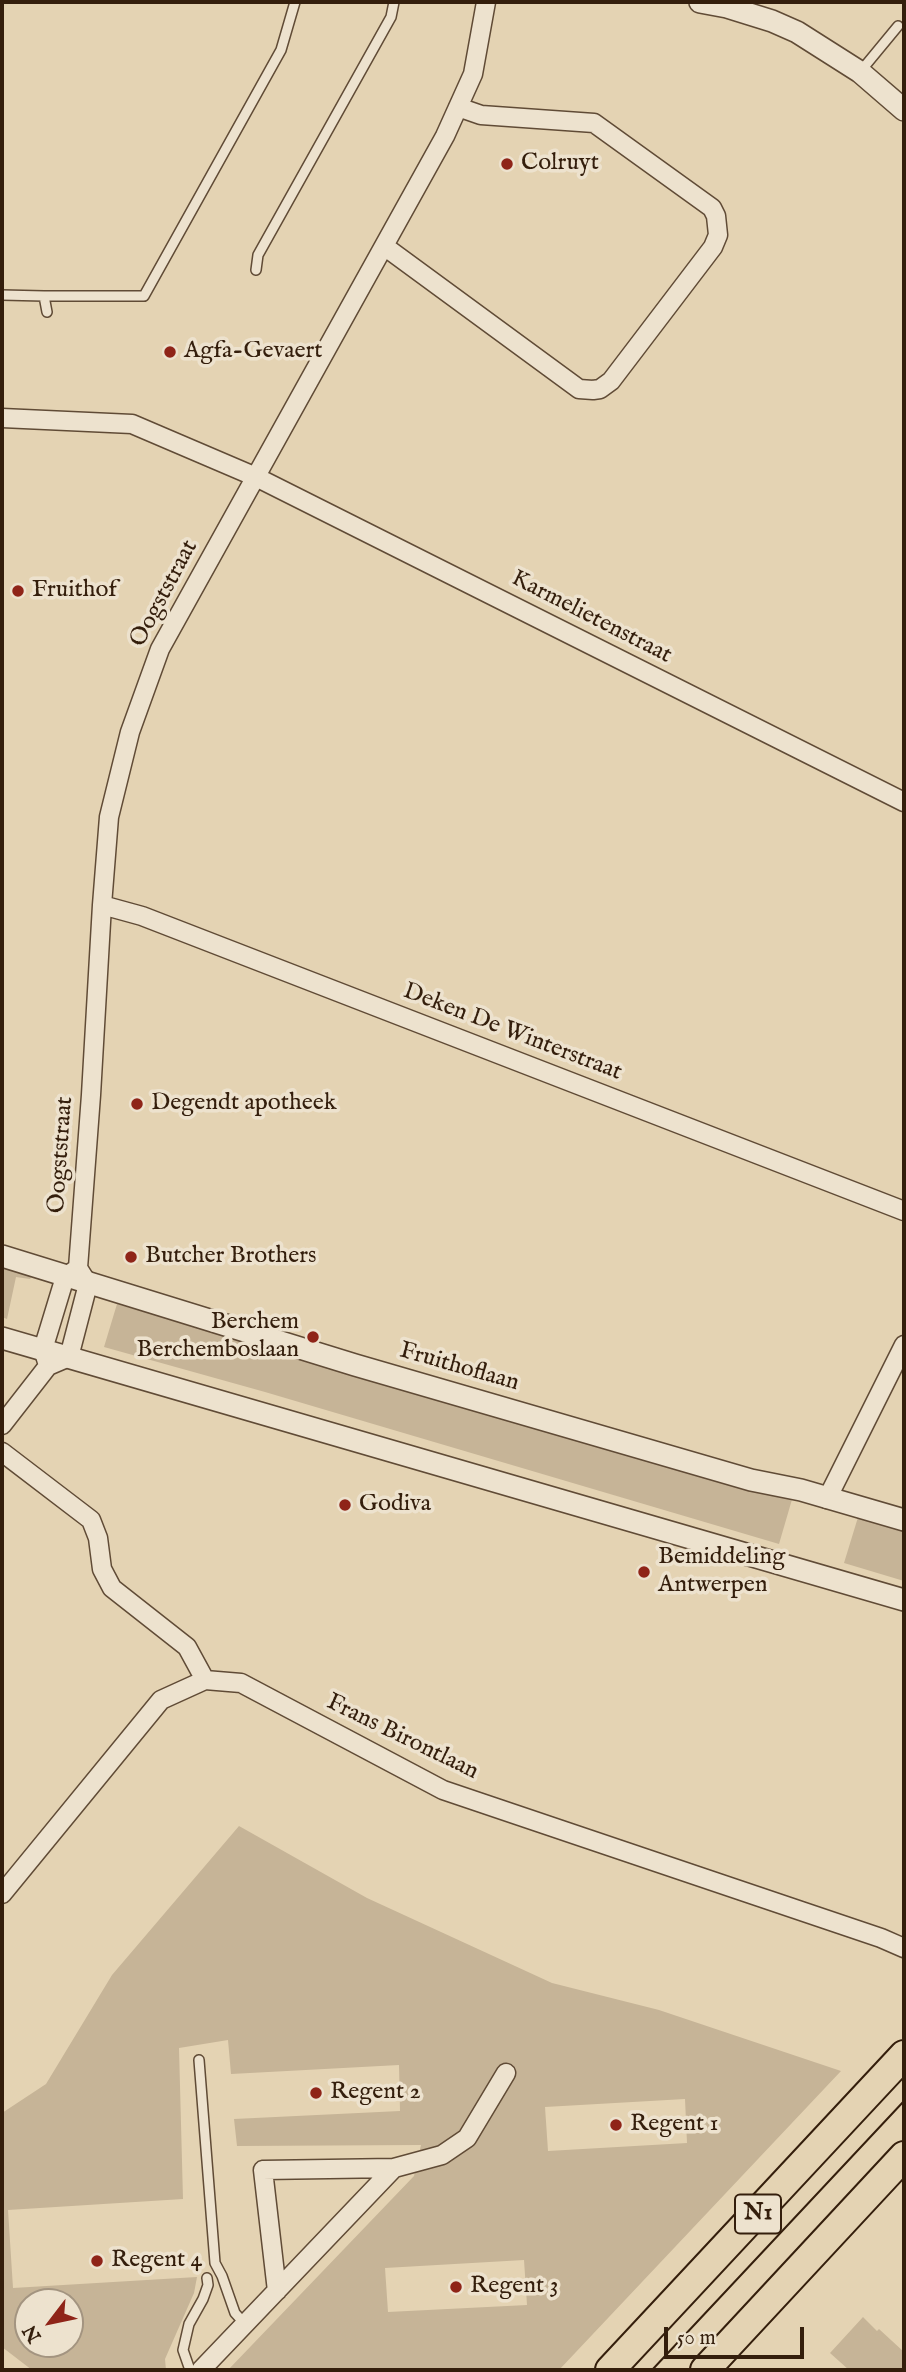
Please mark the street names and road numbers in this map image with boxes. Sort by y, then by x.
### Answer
street label: Oogststraat [125,536,205,652]
street label: Karmelietenstraat [506,565,676,671]
street label: Deken De Winterstraat [399,978,625,1088]
street label: Oogststraat [44,1096,80,1214]
street label: Fruithoflaan [396,1337,522,1399]
street label: Frans Birontlaan [321,1689,483,1787]
road number: N1 [735,2194,781,2234]

